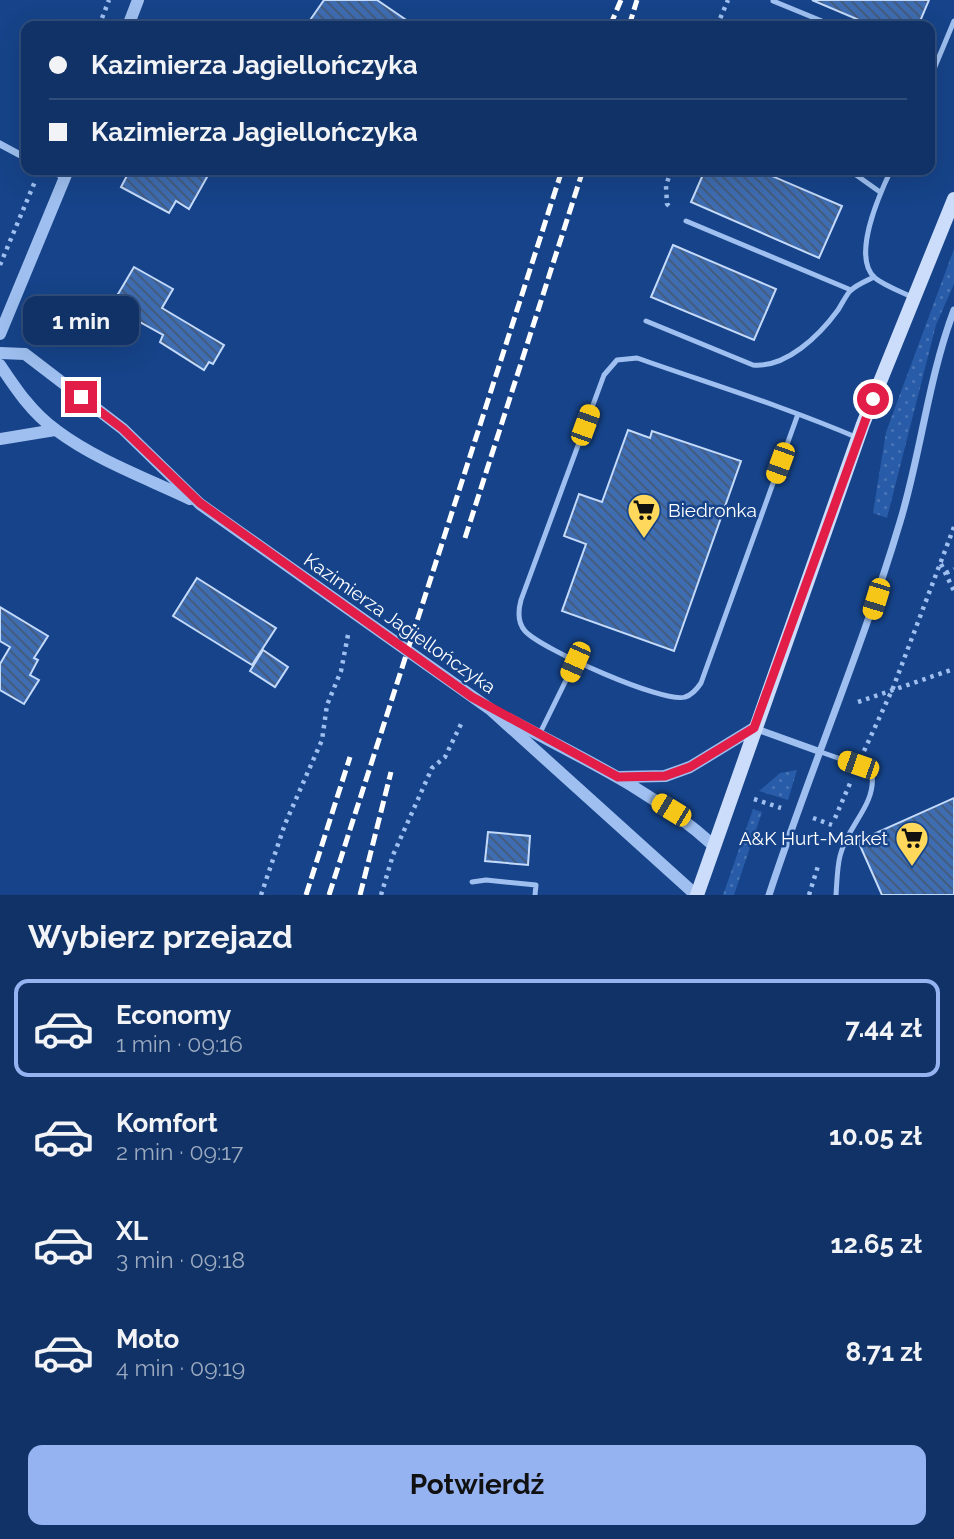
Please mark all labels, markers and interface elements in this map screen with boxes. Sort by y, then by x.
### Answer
text: Kazimierza Jagiellończyka [91,50,418,80]
text: Kazimierza Jagiellończyka [91,117,418,147]
callout: 1 min [23,296,139,344]
text: 1 min [52,307,110,334]
route end [65,381,97,413]
route start [857,383,889,415]
car [568,402,603,448]
car [763,440,798,486]
supermarket icon: Biedronka [625,491,663,540]
place label: Biedronka [668,499,757,521]
street label: Kazimierza Jagiellończyka [300,548,500,698]
car [860,576,893,622]
car [557,639,594,685]
car [835,748,882,782]
car [648,790,695,830]
supermarket icon: A&K Hurt-Market [893,819,931,868]
place label: A&K Hurt-Market [739,827,889,849]
text: Wybierz przejazd [28,918,293,955]
icon: car [32,997,95,1060]
text: Economy [116,1000,231,1030]
text: 7.44 zł [845,1013,922,1043]
text: 1 min · 09:16 [116,1030,243,1057]
icon: car [32,1105,95,1168]
text: Komfort [116,1108,218,1138]
text: 10.05 zł [829,1121,922,1151]
text: 2 min · 09:17 [116,1138,243,1165]
icon: car [32,1213,95,1276]
text: XL [116,1216,148,1246]
text: 12.65 zł [830,1229,922,1259]
text: 3 min · 09:18 [116,1246,245,1273]
icon: car [32,1321,95,1384]
text: Moto [116,1324,179,1354]
text: 8.71 zł [846,1337,922,1367]
text: 4 min · 09:19 [116,1354,245,1381]
button: Potwierdź [28,1445,926,1525]

